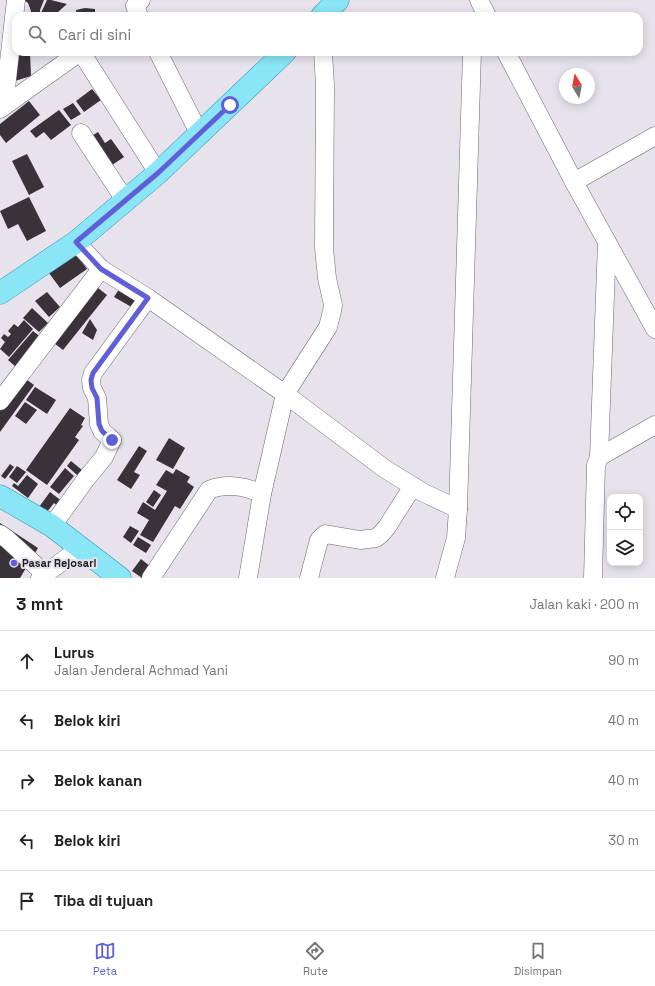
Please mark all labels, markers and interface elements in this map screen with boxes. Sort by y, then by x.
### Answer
search box [12,12,643,56]
icon: search [26,23,48,45]
text: Cari di sini [58,25,131,44]
north arrow [559,68,595,104]
route start [221,96,239,114]
route end [103,431,121,449]
map controls [607,494,643,566]
button: locate [607,494,643,530]
button: layers [607,530,643,566]
place label: Pasar Rejosari [22,556,96,570]
marker: Pasar Rejosari [9,558,19,568]
text: 3 mnt [16,593,63,615]
text: Jalan kaki · 200 m [530,596,639,613]
text: Lurus [54,643,94,662]
icon: ahead [16,650,38,672]
text: 90 m [608,652,639,669]
text: Jalan Jenderal Achmad Yani [54,662,228,679]
icon: left [16,710,38,732]
text: Belok kiri [54,711,120,730]
text: 40 m [608,712,639,729]
icon: right [16,770,38,792]
text: Belok kanan [54,771,142,790]
text: 40 m [608,772,639,789]
icon: left [16,830,38,852]
text: Belok kiri [54,831,120,850]
text: 30 m [608,832,639,849]
icon: arrive [16,890,38,912]
text: Tiba di tujuan [54,891,153,910]
tab: Peta [93,940,117,978]
tab: Rute [303,940,328,978]
tab: Disimpan [514,940,562,978]

